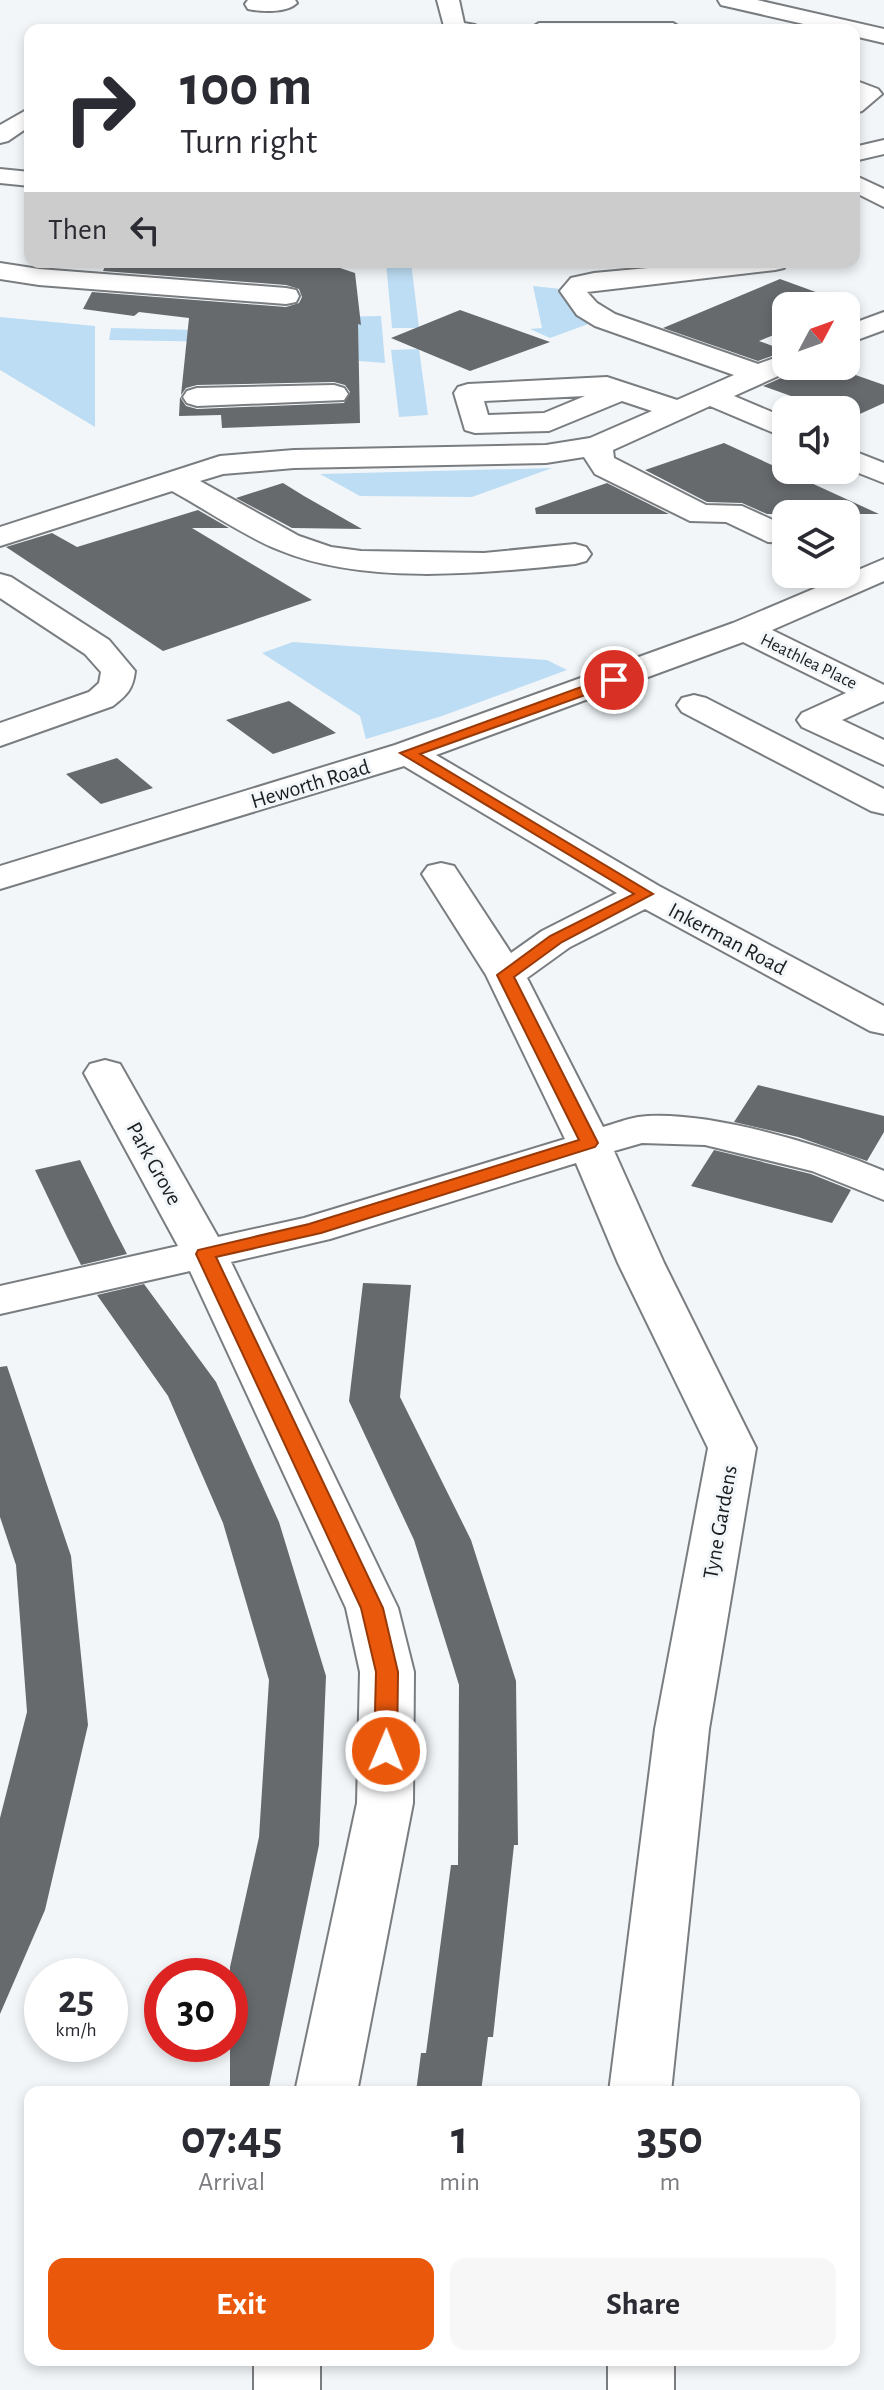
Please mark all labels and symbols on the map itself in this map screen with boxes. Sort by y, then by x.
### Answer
north arrow [772,292,860,380]
street label: Heathlea Place [757,631,860,693]
pin [580,646,648,714]
street label: Heworth Road [248,755,372,812]
street label: Inkerman Road [665,899,790,979]
street label: Park Grove [122,1118,186,1209]
street label: Tyne Gardens [699,1464,741,1581]
position arrow [344,1709,428,1793]
speed limit sign: 30 [144,1958,248,2062]

